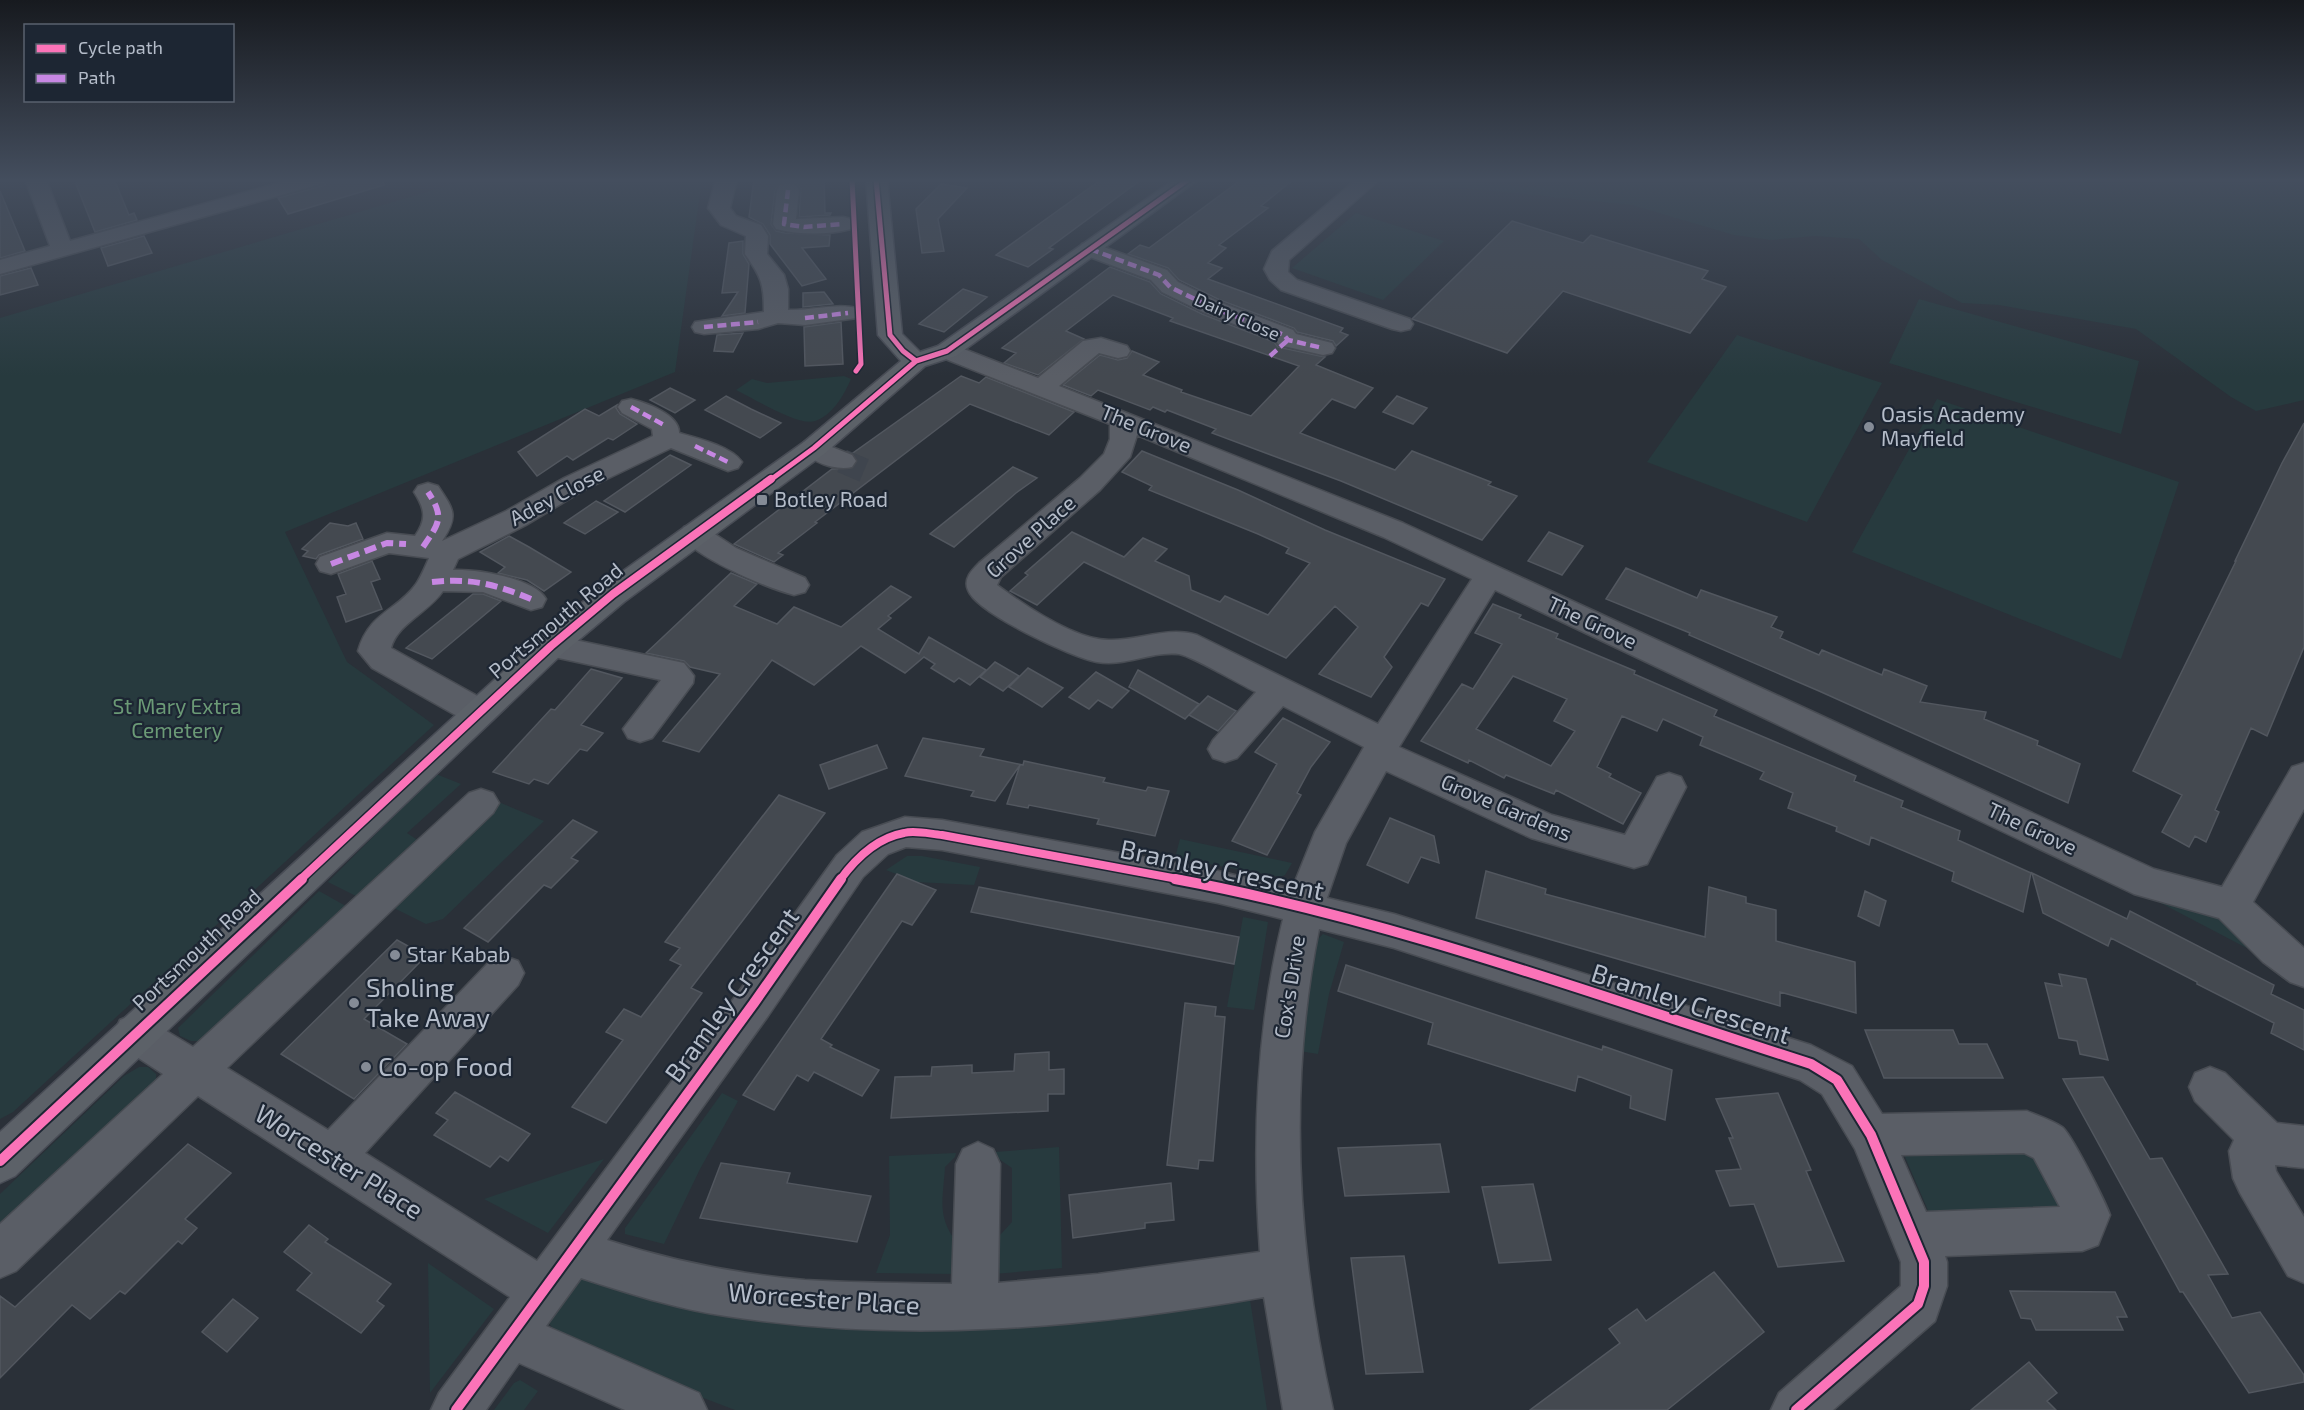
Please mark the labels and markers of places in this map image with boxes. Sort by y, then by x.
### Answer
place label: Oasis Academy Mayfield [1881,401,2025,450]
marker: Oasis Academy Mayfield [1862,420,1876,434]
place label: Botley Road [774,486,888,511]
marker: Botley Road [755,493,769,507]
place label: Star Kabab [407,941,510,966]
marker: Star Kabab [388,948,402,962]
place label: Sholing Take Away [366,971,490,1032]
marker: Sholing Take Away [347,996,361,1010]
place label: Co-op Food [378,1050,513,1081]
marker: Co-op Food [359,1060,373,1074]

